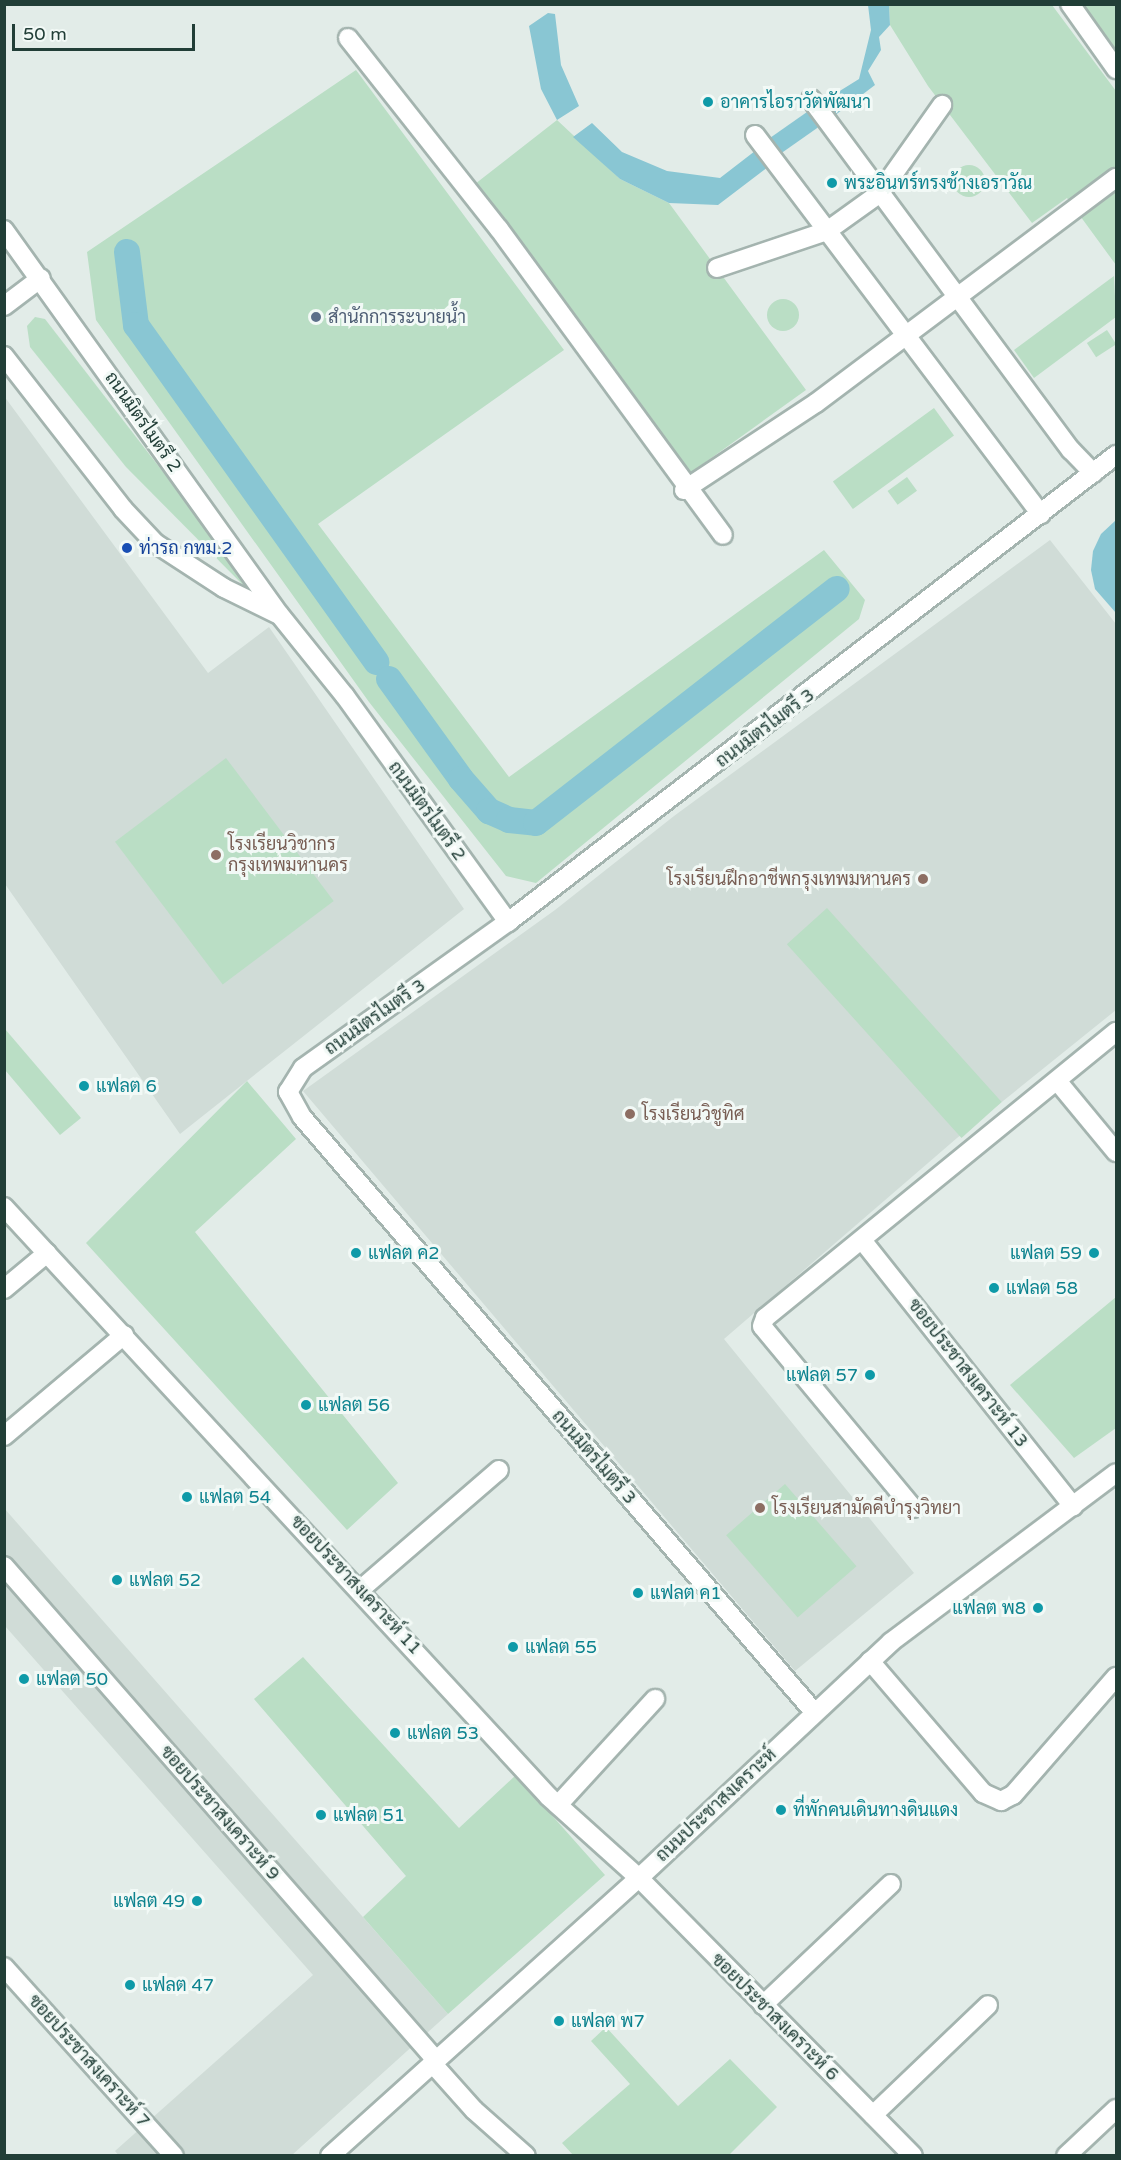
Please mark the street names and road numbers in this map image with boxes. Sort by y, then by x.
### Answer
street label: ถนนมิตรไมตรี 2 [100,368,186,476]
street label: ถนนมิตรไมตรี 3 [711,684,819,772]
street label: ถนนมิตรไมตรี 2 [384,757,470,865]
street label: ถนนมิตรไมตรี 3 [321,974,429,1060]
street label: ซอยประชาสงเคราะห์ 13 [903,1294,1033,1452]
street label: ถนนมิตรไมตรี 3 [547,1405,641,1509]
street label: ซอยประชาสงเคราะห์ 11 [286,1511,426,1659]
street label: ซอยประชาสงเคราะห์ 9 [156,1741,284,1885]
street label: ถนนประชาสงเคราะห์ [651,1744,781,1866]
street label: ซอยประชาสงเคราะห์ 6 [707,1949,843,2085]
street label: ซอยประชาสงเคราะห์ 7 [24,1990,154,2132]

